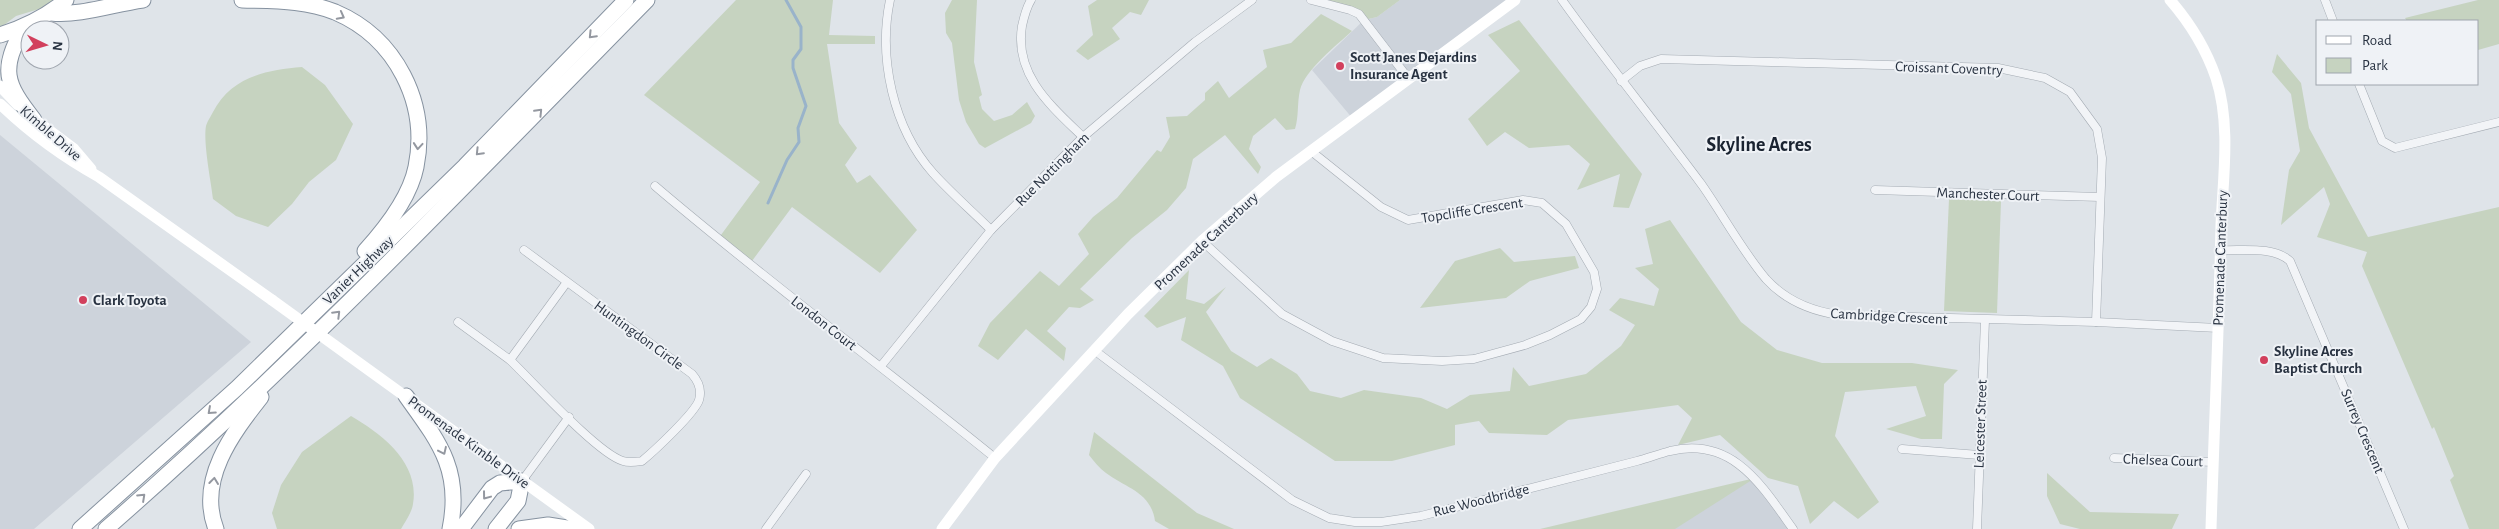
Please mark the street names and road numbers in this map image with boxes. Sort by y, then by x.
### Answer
street label: Croissant Coventry [1895,59,2004,78]
street label: Kimble Drive [17,103,84,164]
street label: Rue Nottingham [1013,130,1092,209]
street label: Manchester Court [1936,185,2040,204]
street label: Promenade Canterbury [1152,189,1262,293]
street label: Promenade Canterbury [2211,189,2230,326]
street label: Topcliffe Crescent [1420,195,1524,226]
street label: Vanier Highway [320,233,397,308]
street label: London Court [788,293,859,354]
street label: Huntingdon Circle [591,298,686,373]
street label: Cambridge Crescent [1830,306,1948,327]
street label: Leicester Street [1971,379,1990,469]
street label: Surrey Crescent [2338,387,2387,476]
street label: Promenade Kimble Drive [405,393,532,491]
street label: Chelsea Court [2123,452,2203,469]
street label: Rue Woodbridge [1432,481,1531,520]

